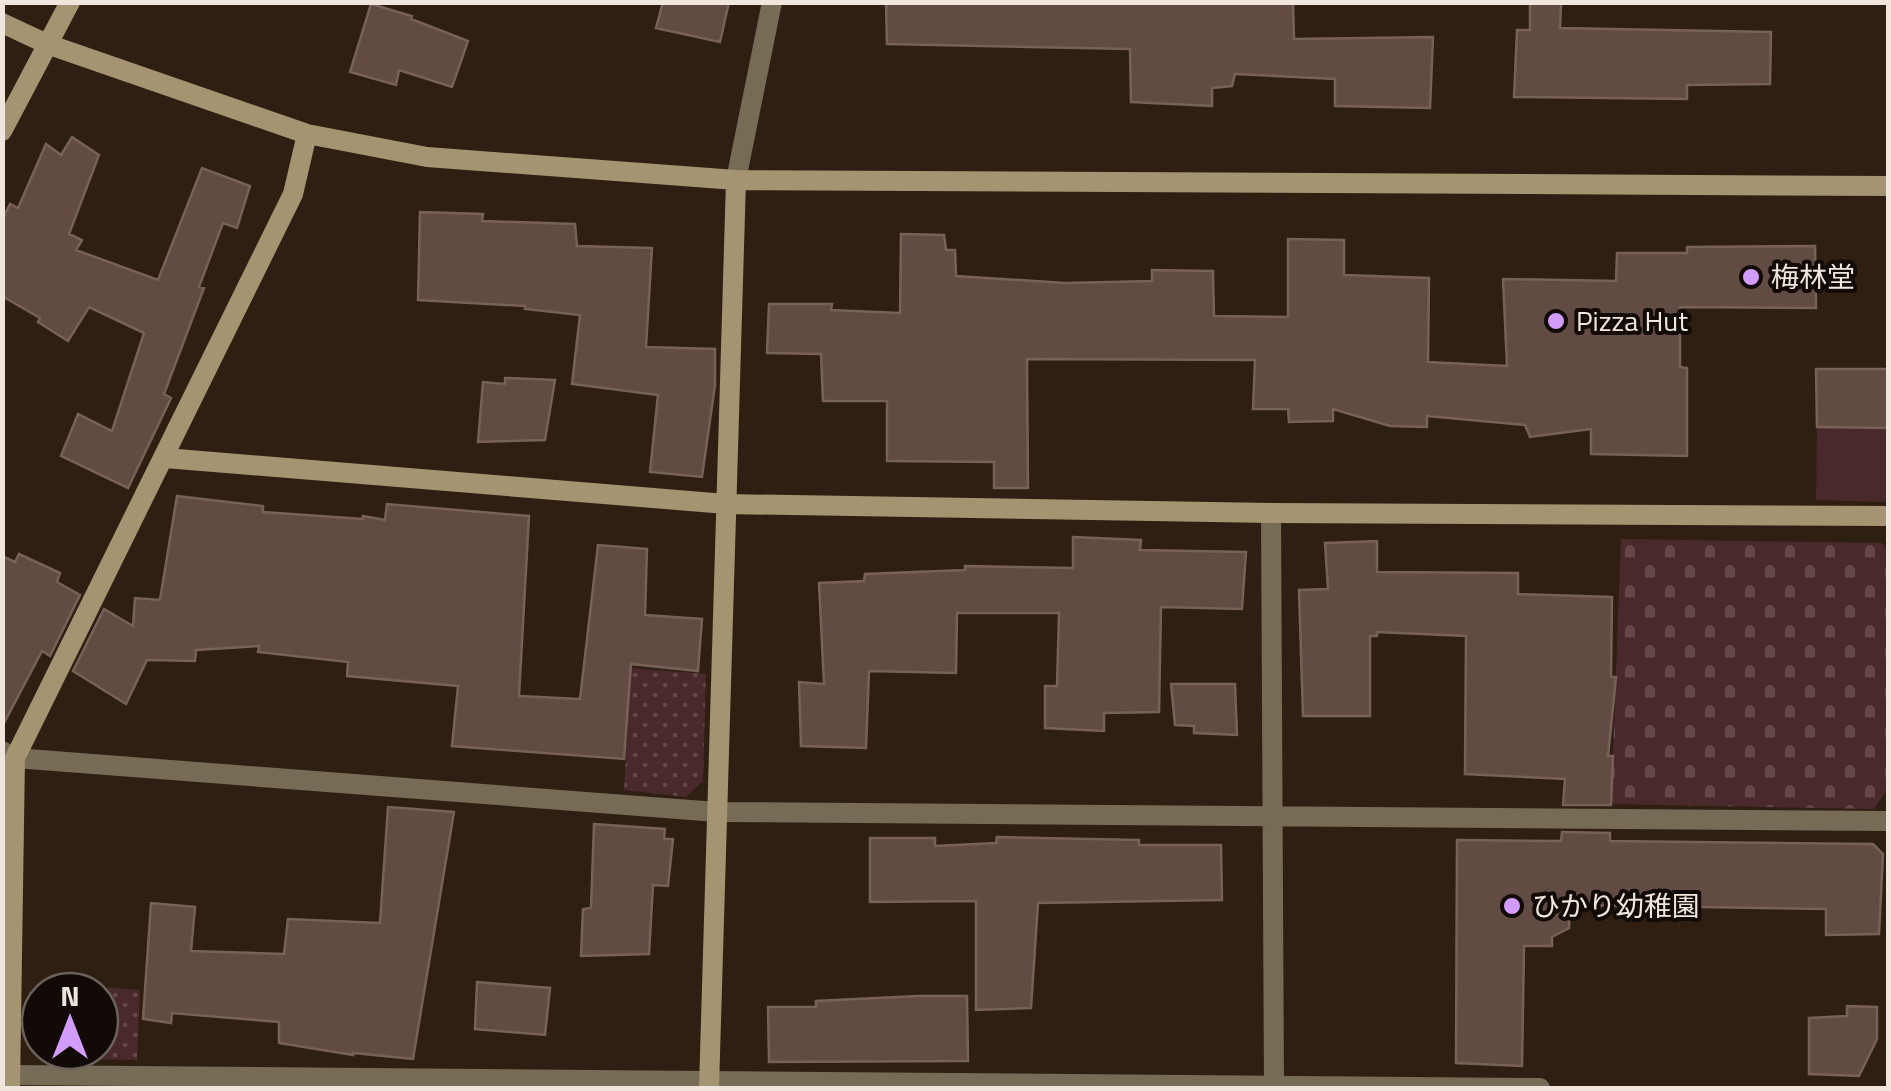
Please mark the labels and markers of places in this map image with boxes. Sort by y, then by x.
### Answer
place label: 梅林堂 [1771,255,1855,298]
marker: 梅林堂 [1740,266,1762,288]
place label: Pizza Hut [1576,299,1688,342]
marker: Pizza Hut [1545,310,1567,332]
place label: ひかり幼稚園 [1532,884,1700,927]
marker: ひかり幼稚園 [1501,895,1523,917]

